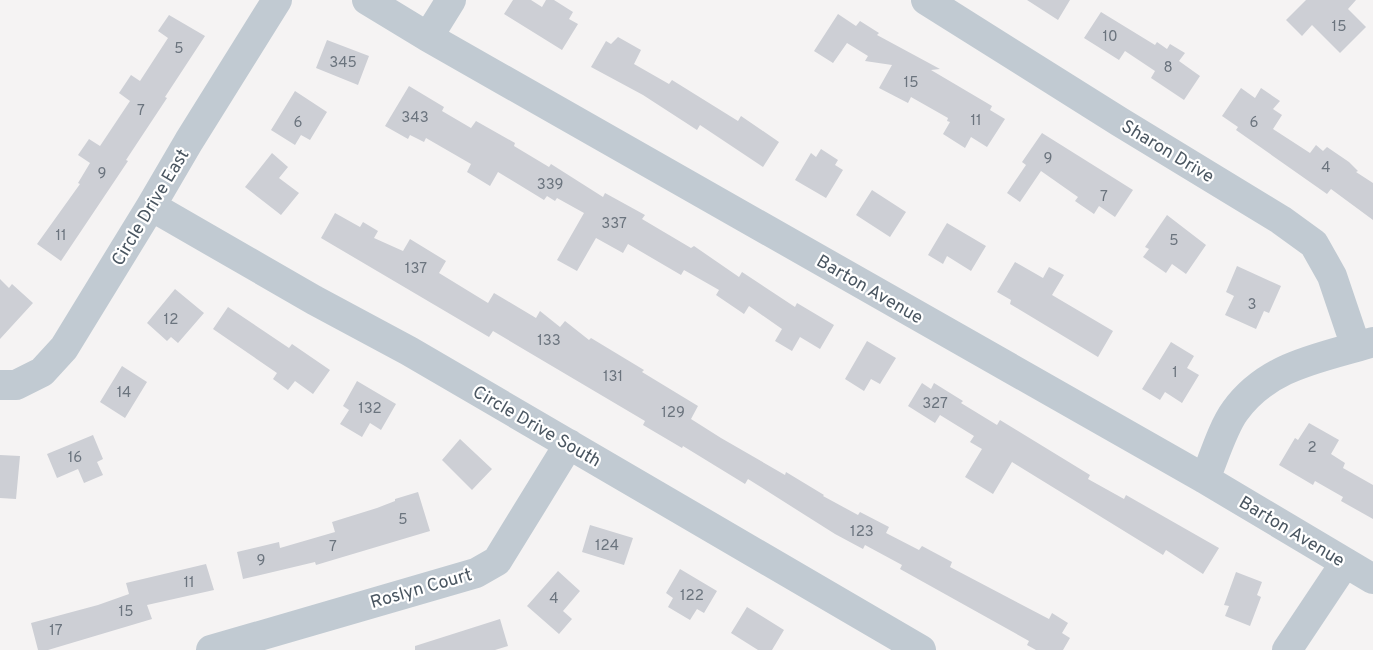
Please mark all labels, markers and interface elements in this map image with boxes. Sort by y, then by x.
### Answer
house number: 15 [1332,18,1346,37]
house number: 10 [1102,28,1118,47]
house number: 5 [174,40,184,59]
house number: 345 [329,54,357,73]
house number: 8 [1163,59,1173,78]
house number: 15 [904,74,918,93]
house number: 7 [137,102,145,121]
house number: 343 [401,109,429,128]
house number: 11 [970,112,982,131]
house number: 6 [294,114,303,133]
house number: 6 [1250,114,1259,133]
street label: Sharon Drive [1117,116,1218,189]
street label: Circle Drive East [107,145,195,270]
house number: 9 [1044,150,1052,169]
house number: 4 [1321,159,1331,178]
house number: 9 [98,165,106,184]
house number: 339 [537,176,563,195]
house number: 7 [1100,188,1108,207]
house number: 337 [601,215,627,234]
house number: 11 [55,227,67,246]
house number: 5 [1169,232,1179,251]
street label: Barton Avenue [812,251,927,330]
house number: 137 [405,260,427,279]
house number: 3 [1247,296,1257,315]
house number: 12 [164,311,178,330]
house number: 133 [537,332,561,351]
house number: 1 [1172,364,1178,383]
house number: 131 [603,368,623,387]
street label: Circle Drive South [468,381,605,473]
house number: 14 [117,384,131,403]
house number: 327 [922,395,948,414]
house number: 132 [358,400,382,419]
house number: 129 [661,404,685,423]
house number: 2 [1307,439,1317,458]
house number: 16 [68,449,82,468]
street label: Barton Avenue [1234,492,1348,573]
house number: 5 [398,511,408,530]
house number: 123 [850,523,874,542]
house number: 124 [595,537,619,556]
house number: 7 [329,538,337,557]
house number: 9 [257,552,265,571]
street label: Roslyn Court [368,564,475,615]
house number: 11 [183,574,195,593]
house number: 122 [680,587,704,606]
house number: 4 [549,590,559,609]
house number: 15 [119,603,133,622]
house number: 17 [49,622,63,641]

